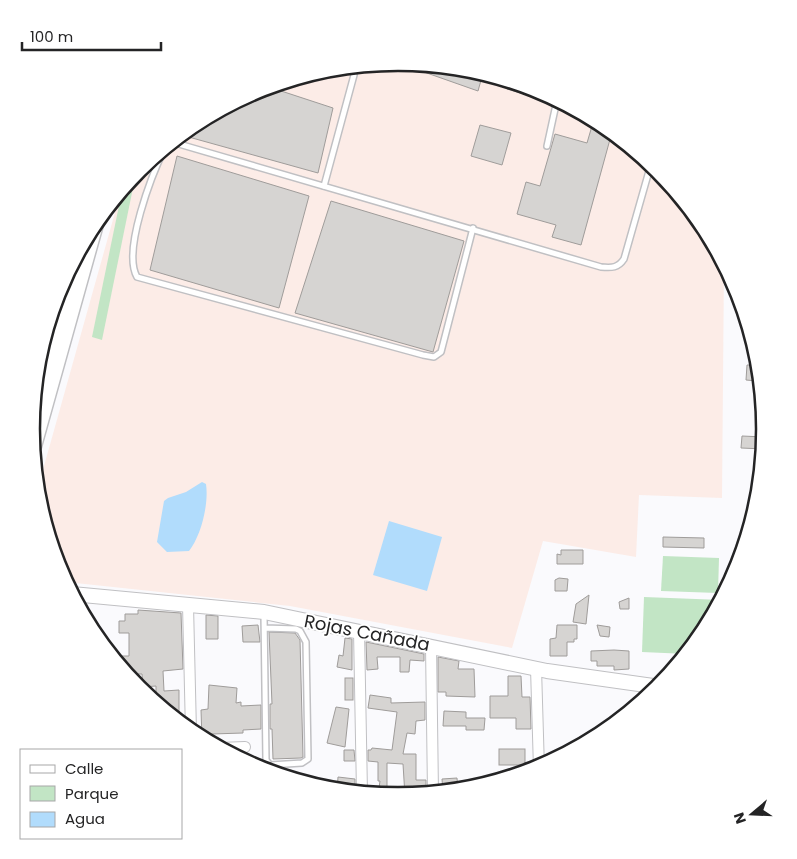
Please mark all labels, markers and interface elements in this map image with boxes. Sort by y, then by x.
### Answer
scale bar [22,20,161,52]
text: 100 m [30,26,73,47]
street label: Rojas Cañada [302,608,432,657]
legend [20,749,182,839]
text: Calle [65,758,103,779]
text: Parque [65,783,118,804]
north arrow [727,789,777,839]
text: Agua [65,808,105,829]
text: N [729,810,751,826]

